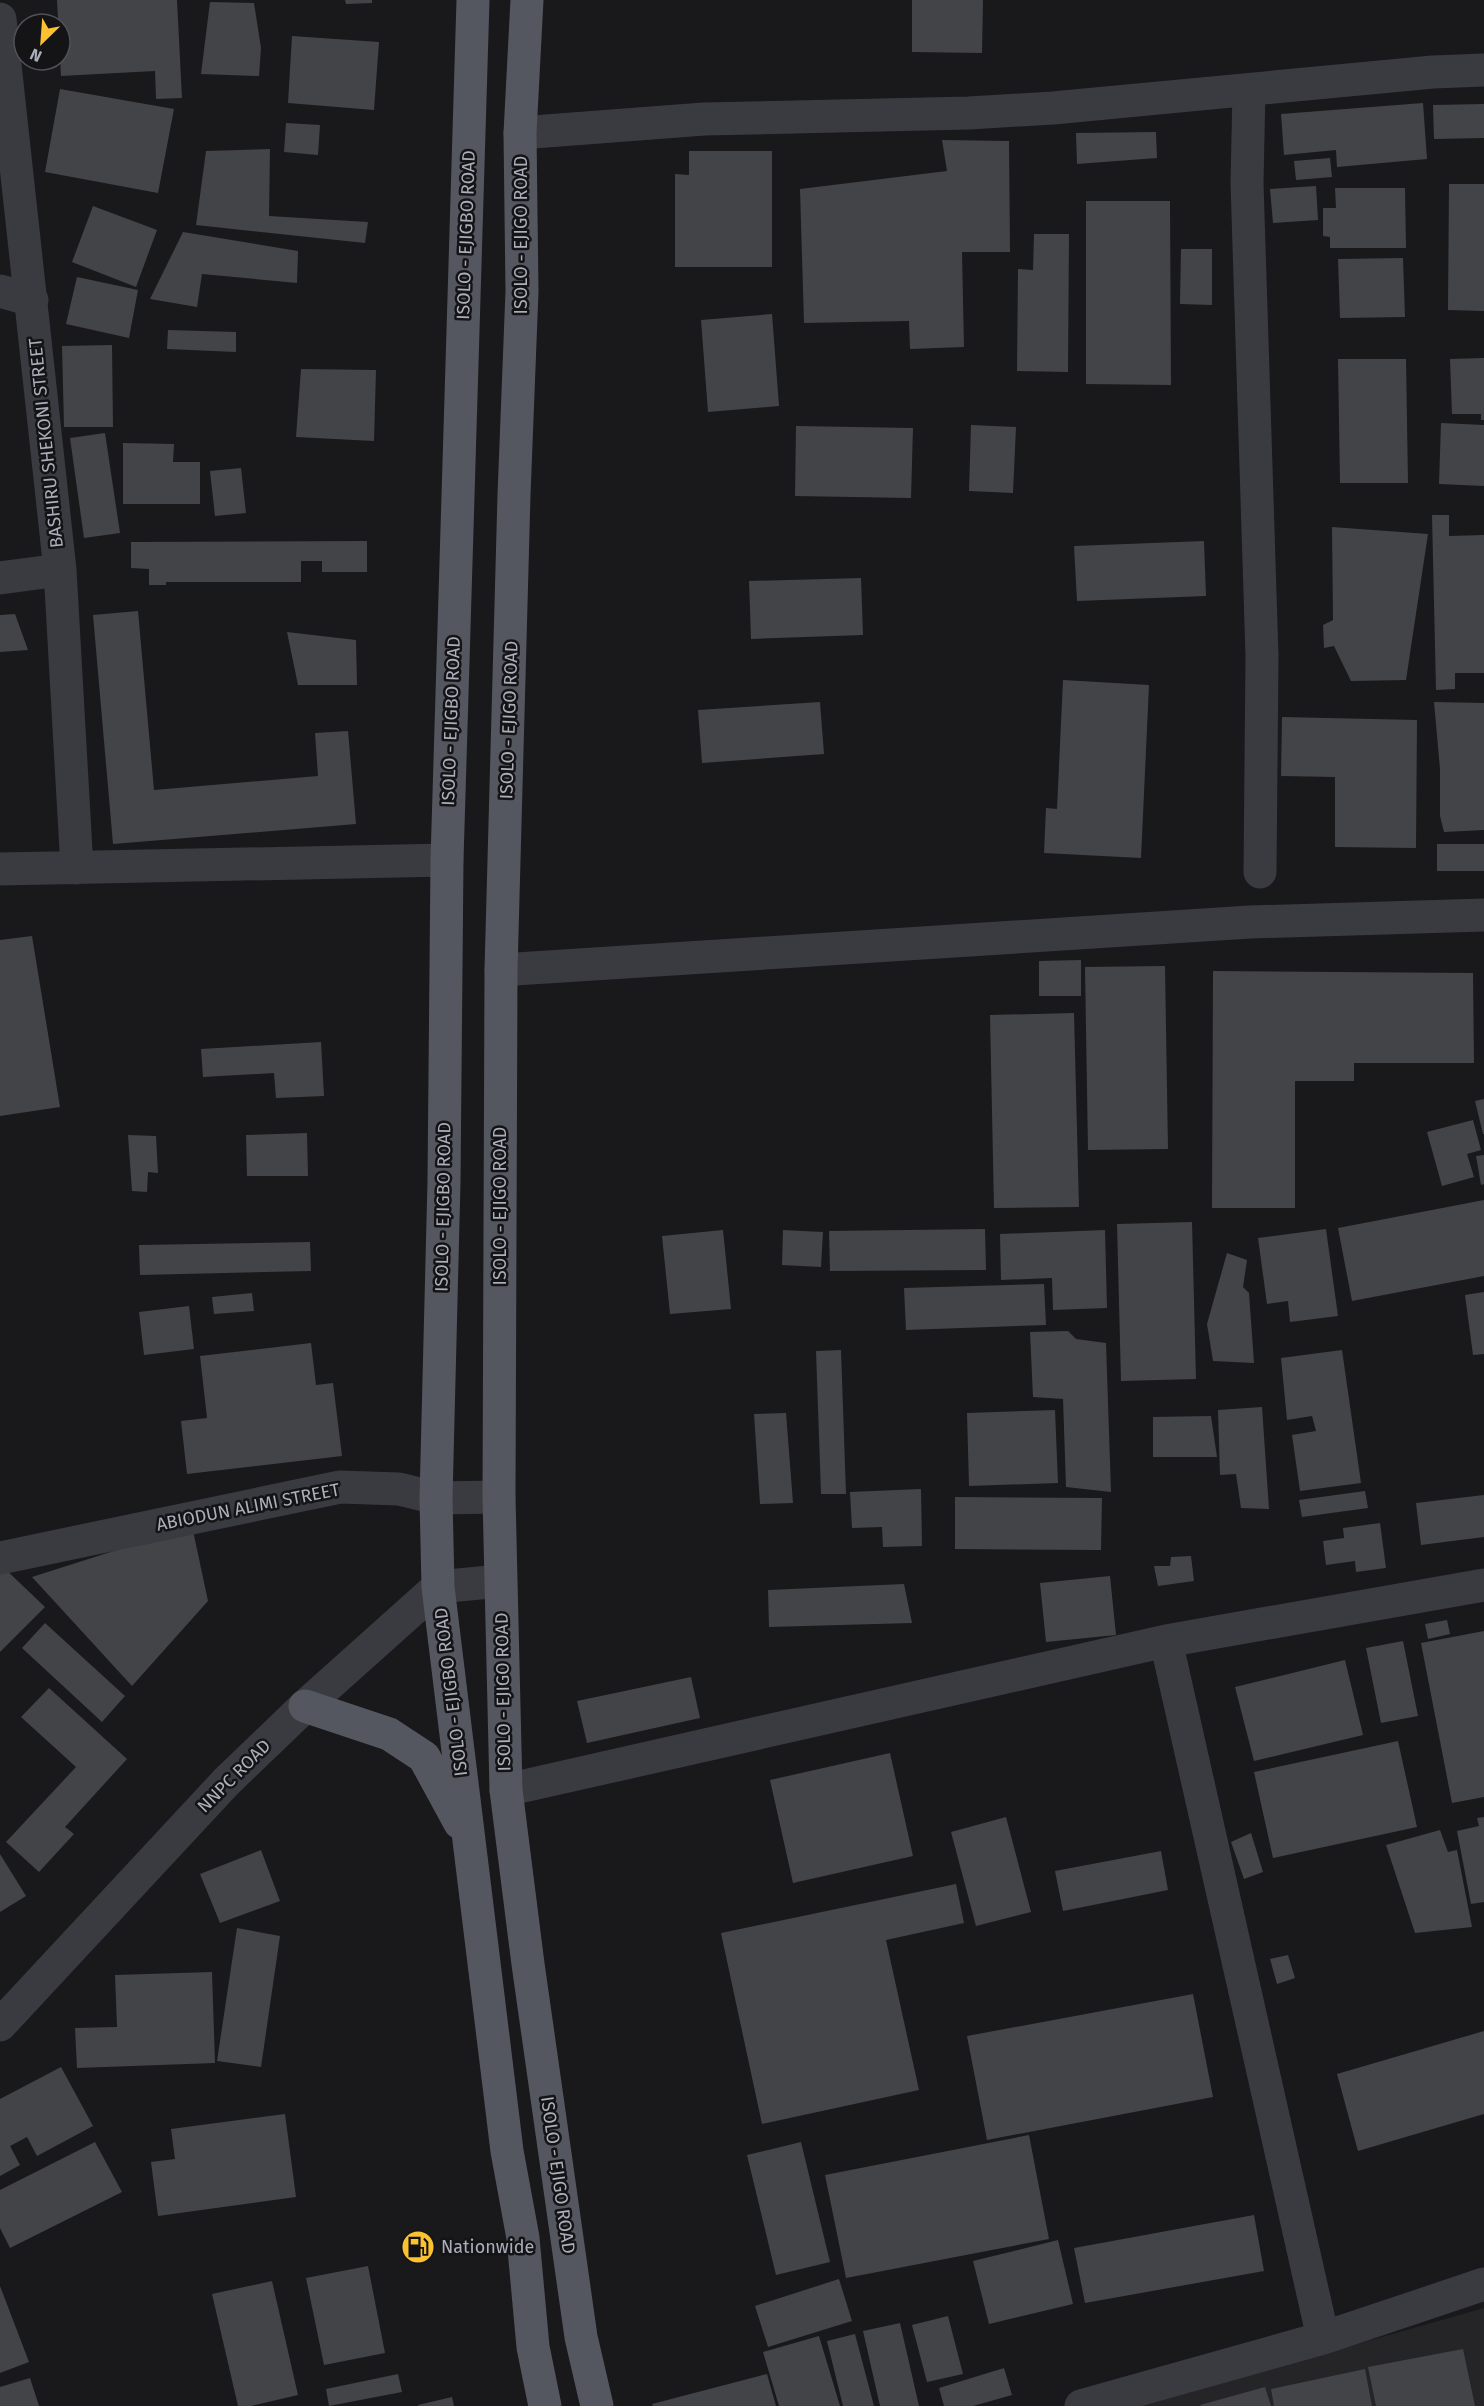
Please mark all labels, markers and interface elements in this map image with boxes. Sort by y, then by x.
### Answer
north arrow [12,12,72,72]
text: N [27,44,45,66]
street label: ISOLO - EJIGBO ROAD [452,150,480,320]
street label: ISOLO - EJIGO ROAD [510,156,532,314]
street label: BASHIRU SHEKONI STREET [24,336,68,549]
street label: ISOLO - EJIGBO ROAD [437,636,465,806]
street label: ISOLO - EJIGO ROAD [495,640,523,800]
street label: ISOLO - EJIGBO ROAD [431,1122,455,1292]
street label: ISOLO - EJIGO ROAD [489,1127,511,1285]
street label: ABIODUN ALIMI STREET [154,1478,342,1536]
street label: ISOLO - EJIGBO ROAD [430,1606,472,1778]
street label: ISOLO - EJIGO ROAD [491,1612,515,1772]
street label: NNPC ROAD [193,1735,275,1817]
street label: ISOLO - EJIGO ROAD [536,2095,580,2255]
fuel station icon: Nationwide [400,2229,436,2265]
place label: Nationwide [441,2236,534,2258]

